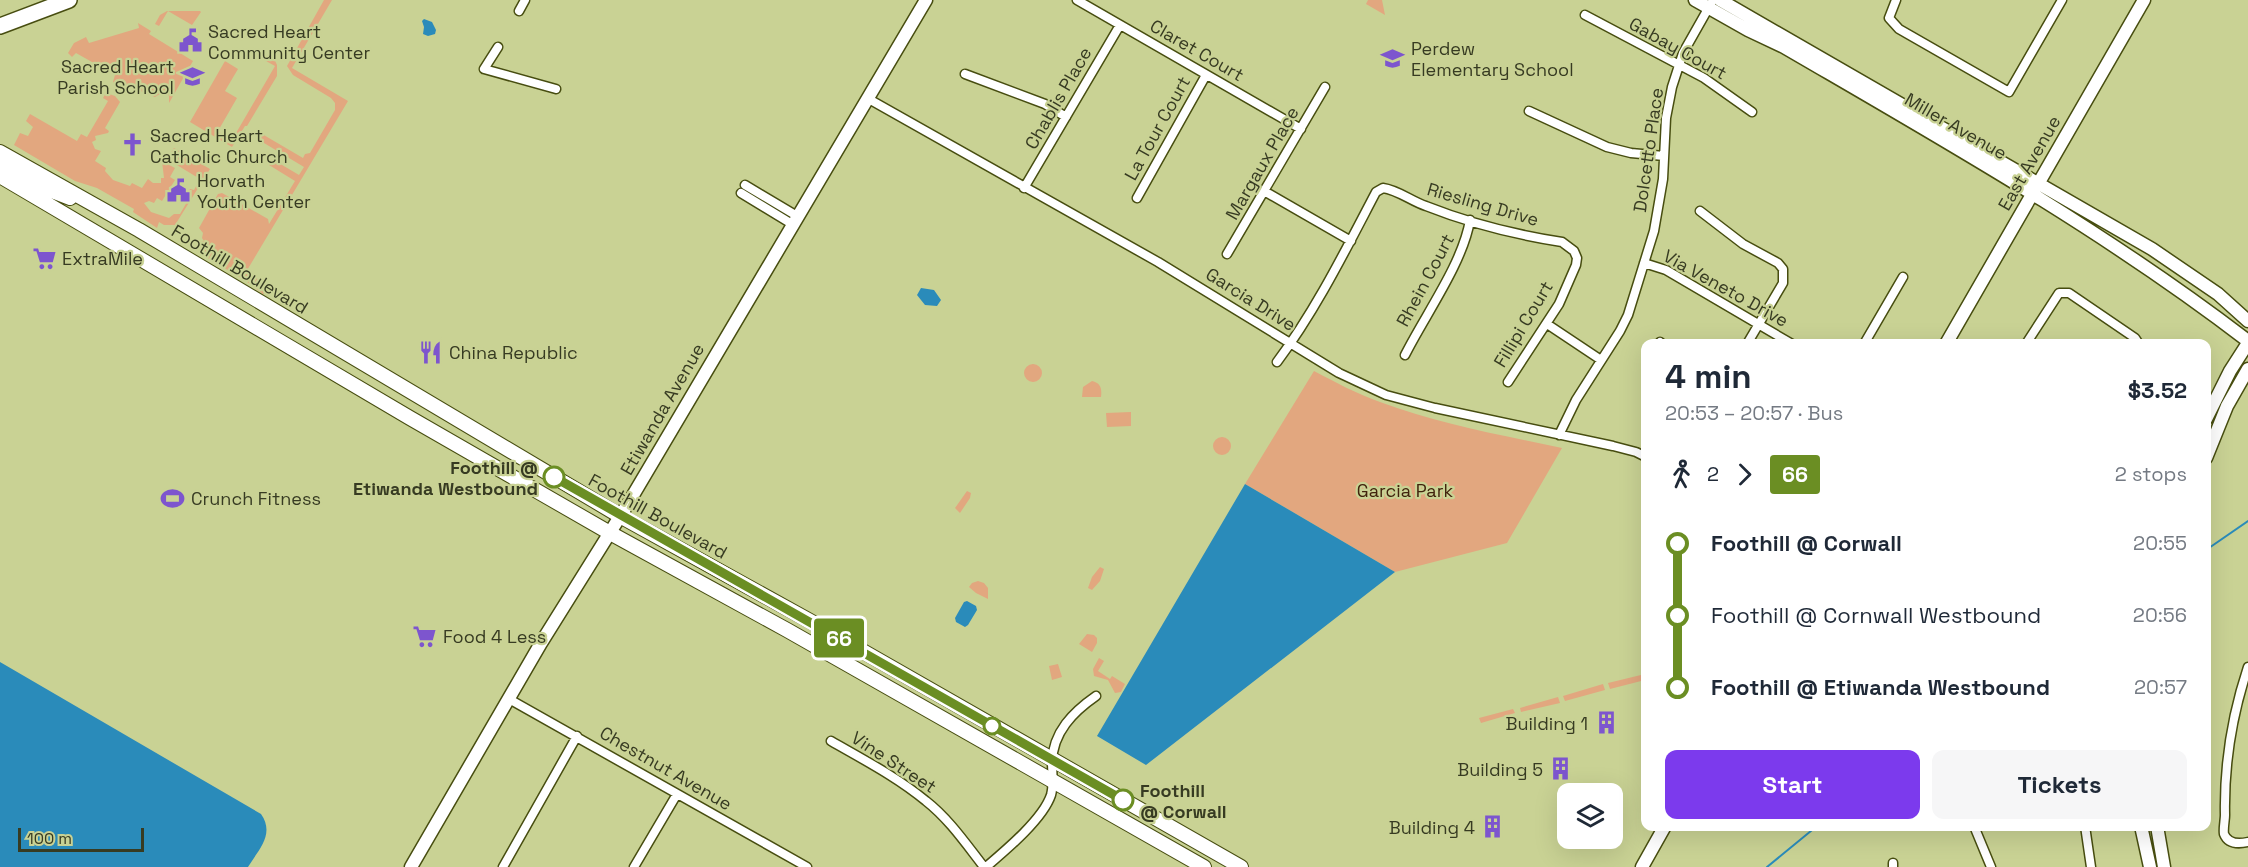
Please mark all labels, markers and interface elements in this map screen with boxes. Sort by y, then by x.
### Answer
street label: Gabay Court [1625,12,1731,84]
street label: Claret Court [1146,14,1248,86]
place label: Sacred Heart Community Center [208,20,370,64]
public building icon: Sacred Heart Community Center [177,28,203,54]
place label: Perdew Elementary School [1411,37,1574,81]
street label: Chablis Place [1019,43,1097,153]
school or university icon: Perdew Elementary School [1380,45,1406,71]
place label: Sacred Heart Parish School [57,55,174,99]
school or university icon: Sacred Heart Parish School [179,63,205,89]
street label: La Tour Court [1119,72,1195,184]
street label: Dolcetto Place [1628,86,1668,214]
street label: Miller Avenue [1901,87,2011,165]
street label: Margaux Place [1220,102,1304,224]
street label: East Avenue [1993,111,2065,215]
place label: Sacred Heart Catholic Church [150,124,288,168]
church icon: Sacred Heart Catholic Church [119,132,145,158]
place label: Horvath Youth Center [197,169,311,213]
public building icon: Horvath Youth Center [166,177,192,203]
street label: Riesling Drive [1425,177,1541,231]
street label: Foothill Boulevard [168,219,312,319]
street label: Rhein Court [1391,230,1459,330]
street label: Via Veneto Drive [1659,244,1793,332]
supermarket icon: ExtraMile [31,245,57,271]
place label: ExtraMile [62,247,143,270]
street label: Garcia Drive [1202,262,1300,336]
street label: Fillipi Court [1488,277,1558,371]
restaurant icon: China Republic [418,339,444,365]
street label: Etiwanda Avenue [615,339,709,479]
place label: China Republic [449,341,578,364]
text: 4 min [1665,356,1752,398]
text: $3.52 [2128,376,2187,404]
text: 20:53 – 20:57 · Bus [1665,400,1843,426]
place label: Foothill @ Etiwanda Westbound [353,456,538,500]
icon: walk [1665,458,1698,491]
icon: forward [1728,458,1761,491]
text: 2 [1707,461,1719,487]
text: 66 [1782,461,1808,488]
text: 2 stops [2115,461,2187,487]
marker: Foothill @ Etiwanda Westbound [543,466,565,488]
street label: Foothill Boulevard [585,468,731,564]
park label: Garcia Park [1357,479,1453,502]
sports icon: Crunch Fitness [160,485,186,511]
place label: Crunch Fitness [191,487,321,510]
text: Foothill @ Corwall [1711,529,1902,557]
text: 20:55 [2133,530,2187,556]
text: Foothill @ Cornwall Westbound [1711,601,2041,629]
text: 20:56 [2133,602,2187,628]
line badge: 66 [812,618,866,658]
supermarket icon: Food 4 Less [412,623,438,649]
place label: Food 4 Less [443,625,546,648]
text: 66 [826,625,852,652]
text: Foothill @ Etiwanda Westbound [1711,673,2050,701]
text: 20:57 [2134,674,2187,700]
building icon: Building 1 [1593,710,1619,736]
place label: Building 1 [1506,712,1588,735]
unlabelled marker [983,717,1001,735]
street label: Chestnut Avenue [596,721,736,815]
street label: Vine Street [847,726,941,798]
button: Start [1665,750,1920,819]
button: Tickets [1932,750,2187,819]
building icon: Building 5 [1548,756,1574,782]
place label: Building 5 [1457,758,1543,781]
place label: Foothill @ Corwall [1140,779,1227,823]
map controls [1557,783,1623,849]
button: layers [1557,783,1623,849]
marker: Foothill @ Corwall [1112,789,1134,811]
building icon: Building 4 [1480,814,1506,840]
place label: Building 4 [1389,816,1475,839]
scale bar [18,825,144,852]
text: 100 m [27,828,72,849]

